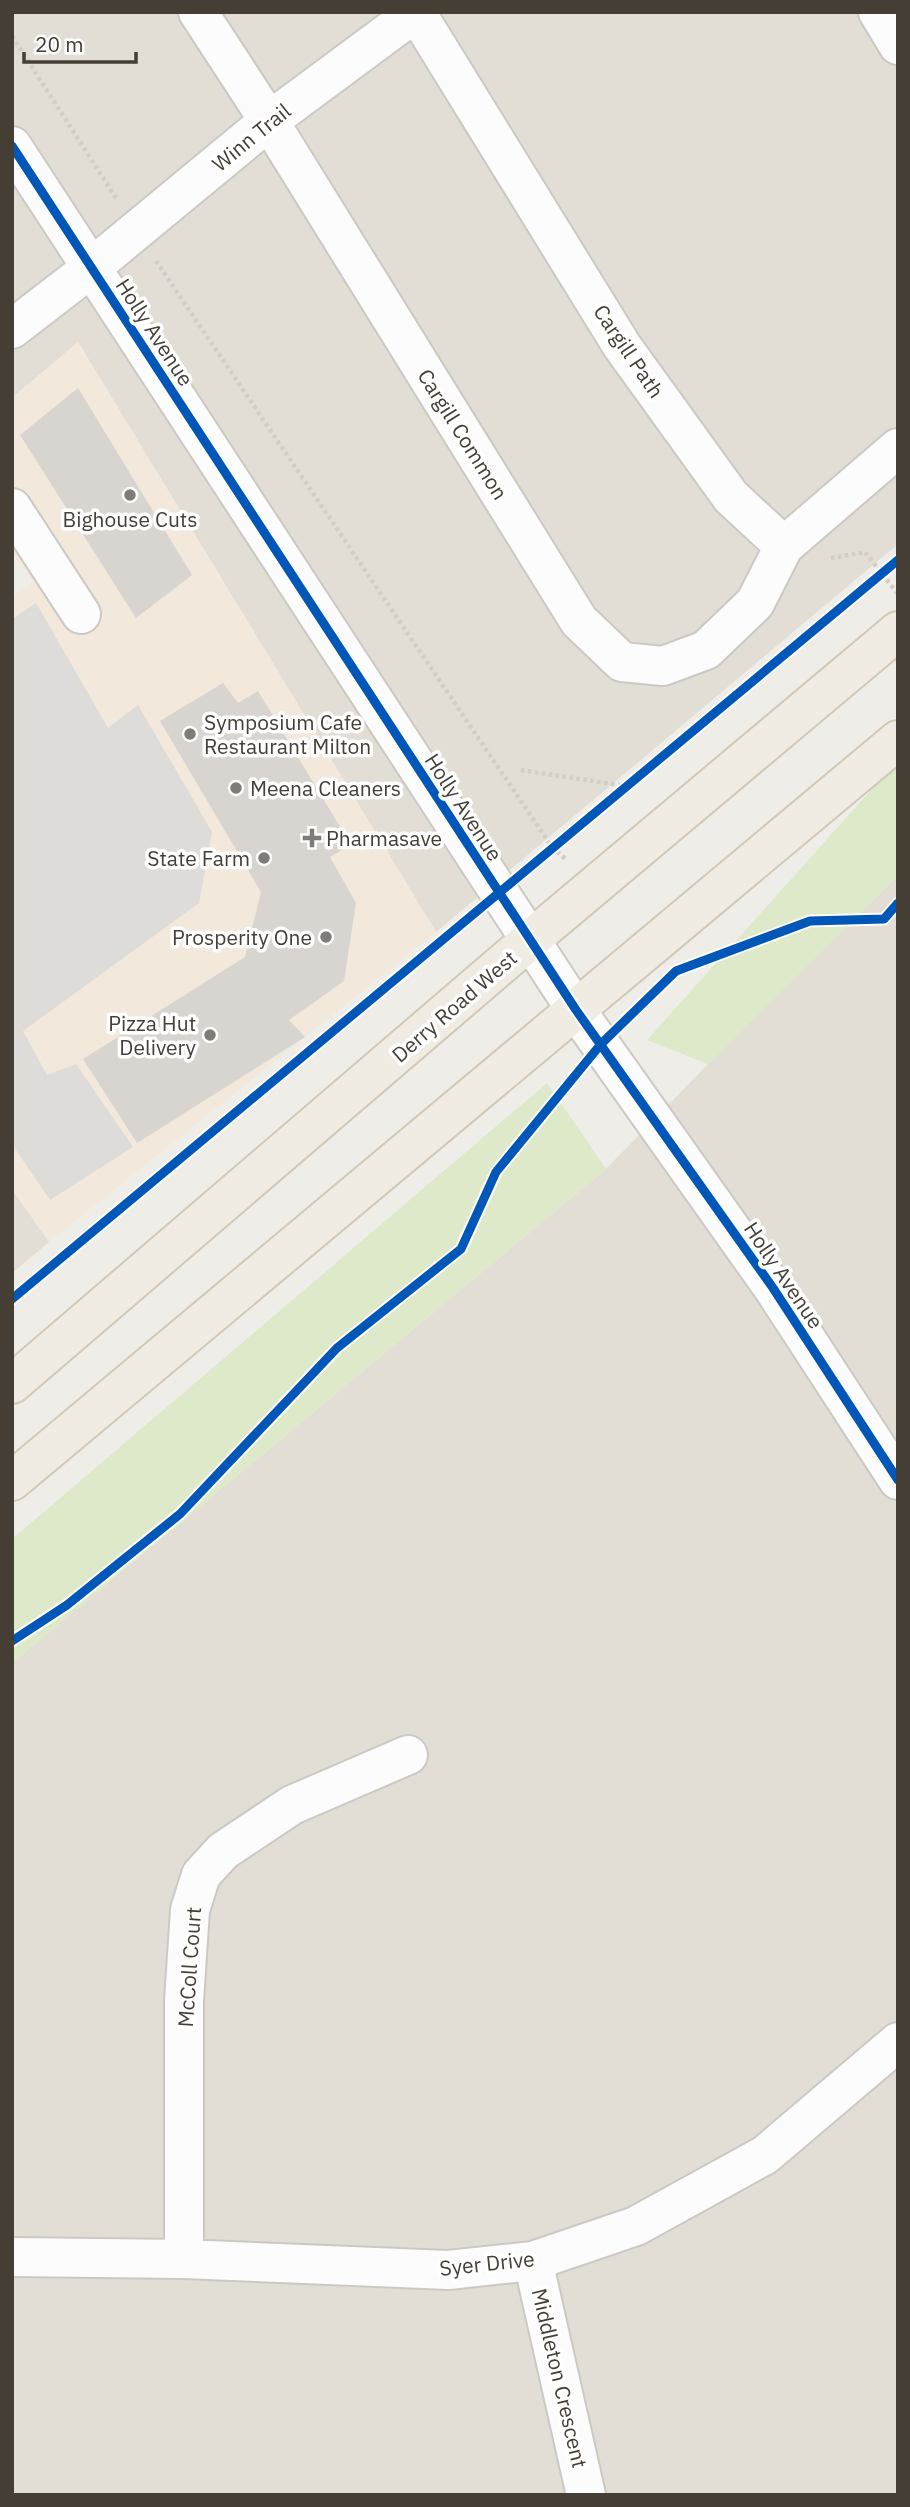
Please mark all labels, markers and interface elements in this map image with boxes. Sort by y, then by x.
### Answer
scale bar [24,21,136,65]
text: 20 m [35,30,84,58]
street label: Winn Trail [206,96,296,177]
street label: Holly Avenue [110,273,200,391]
street label: Cargill Path [587,299,671,403]
street label: Cargill Common [412,363,514,505]
marker: Bighouse Cuts [122,487,138,503]
place label: Bighouse Cuts [63,505,197,533]
place label: Symposium Cafe Restaurant Milton [204,708,371,760]
marker: Symposium Cafe Restaurant Milton [182,726,198,742]
street label: Holly Avenue [419,748,509,866]
place label: Meena Cleaners [250,774,401,802]
marker: Meena Cleaners [228,780,244,796]
place label: Pharmasave [326,824,442,852]
marker: Pharmasave [304,830,320,846]
place label: State Farm [147,844,250,872]
marker: State Farm [256,850,272,866]
place label: Prosperity One [172,923,312,951]
marker: Prosperity One [318,929,334,945]
street label: Derry Road West [385,944,523,1068]
place label: Pizza Hut Delivery [108,1009,197,1061]
marker: Pizza Hut Delivery [202,1027,218,1043]
street label: Holly Avenue [738,1216,830,1334]
street label: McColl Court [171,1906,207,2028]
street label: Syer Drive [438,2244,536,2282]
street label: Middleton Crescent [526,2285,594,2471]

